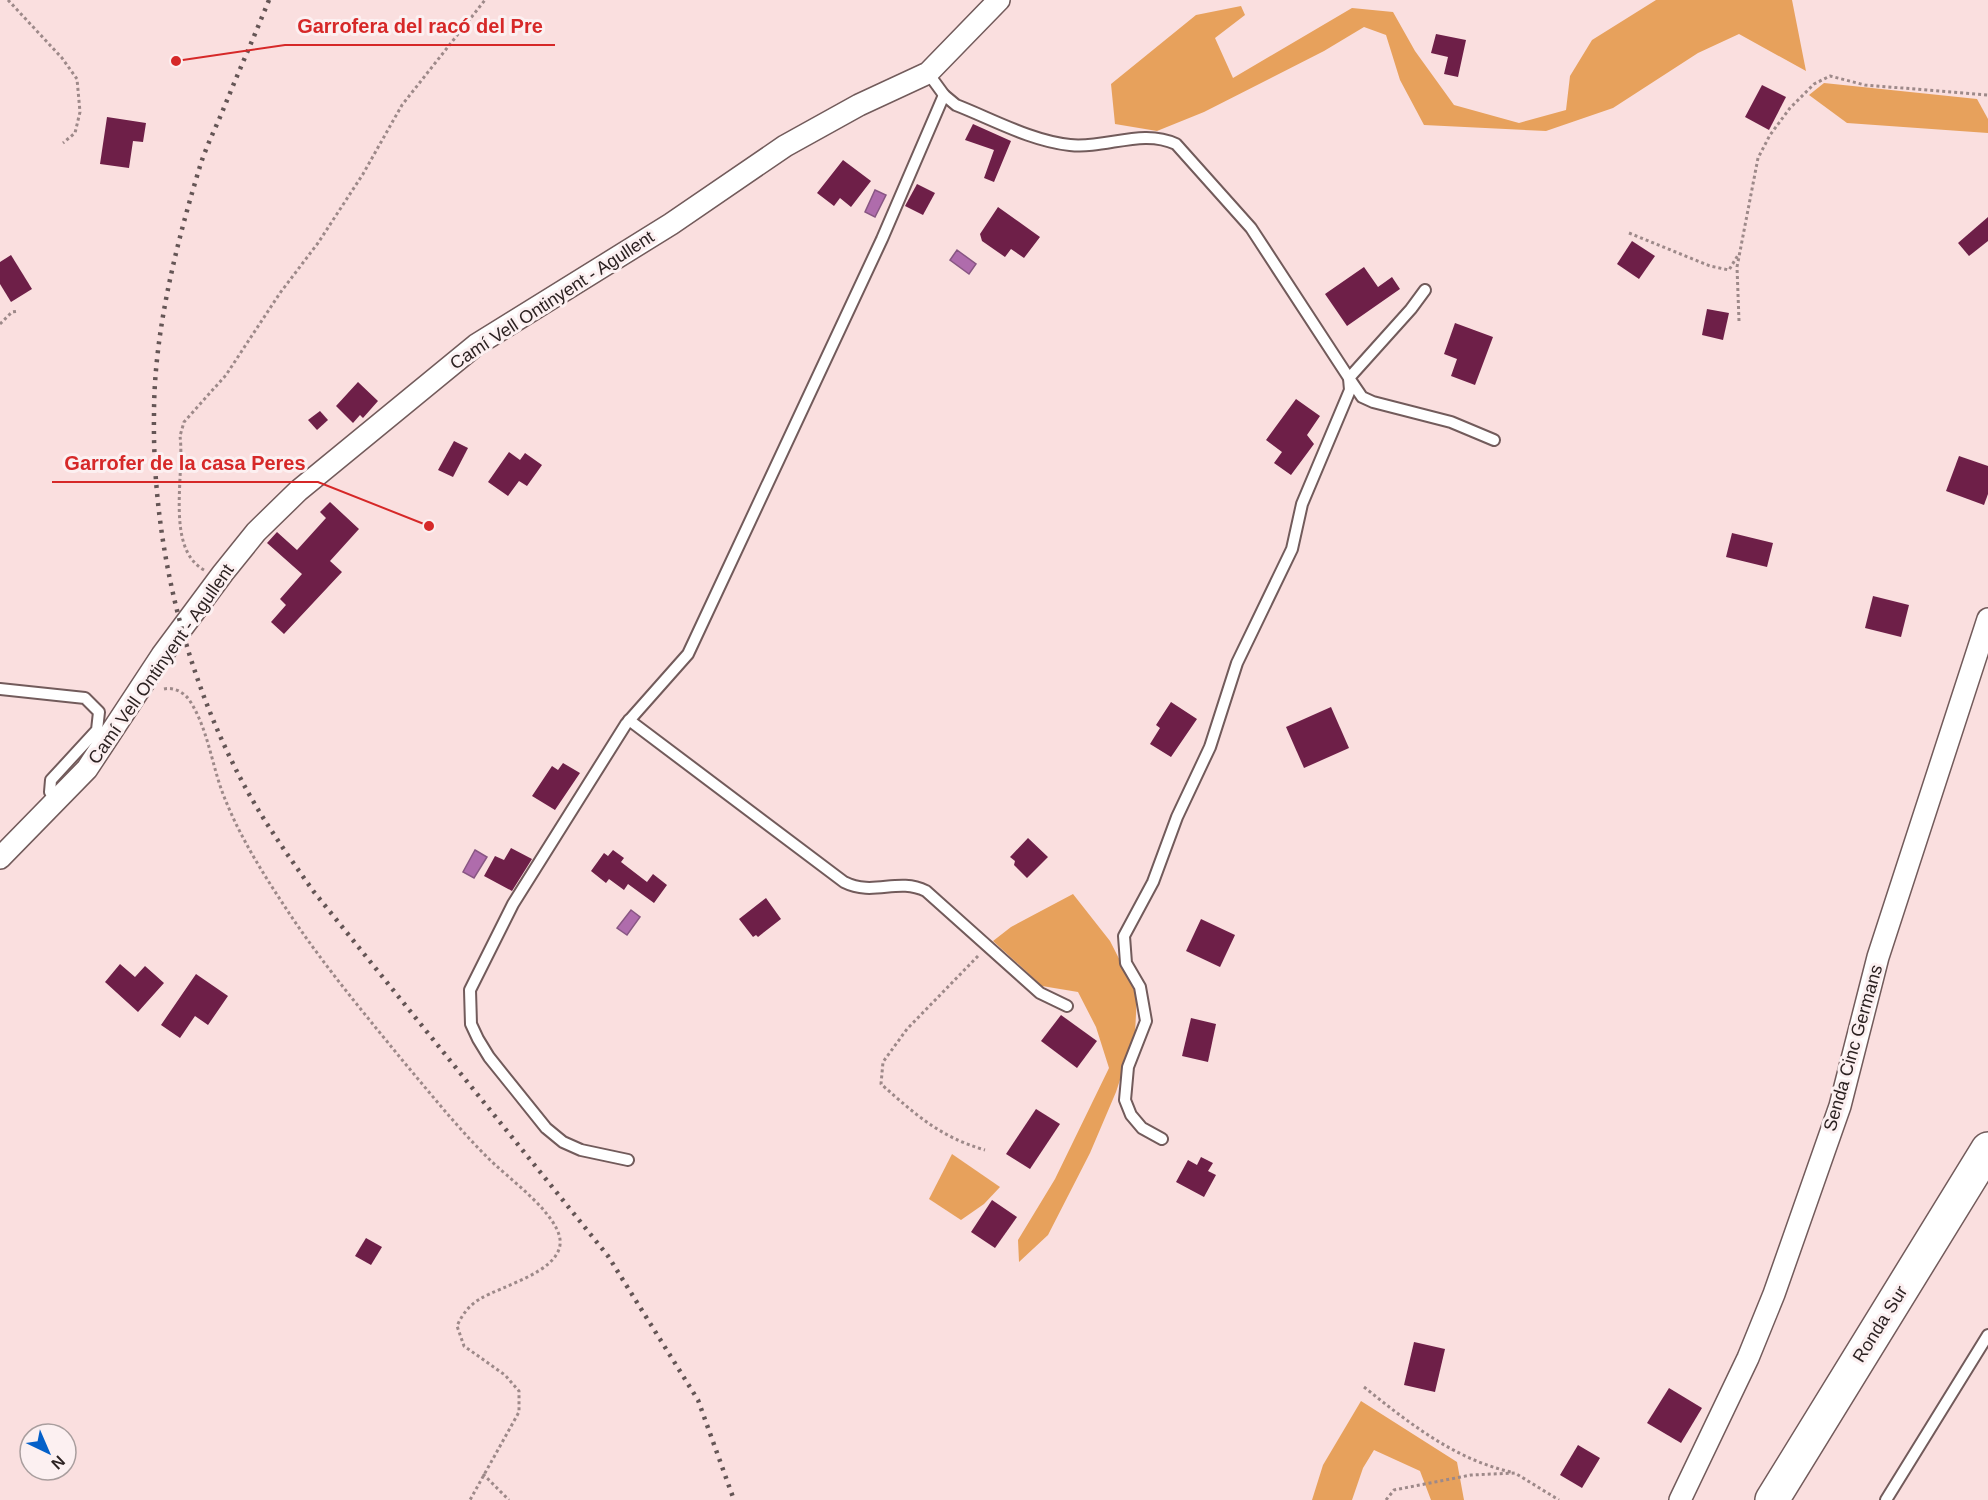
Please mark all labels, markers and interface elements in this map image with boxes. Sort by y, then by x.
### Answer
callout: Garrofera del racó del Pre [285,7,555,45]
text: Garrofera del racó del Pre [297,15,543,37]
street label: Camí Vell Ontinyent - Agullent [446,226,658,374]
callout: Garrofer de la casa Peres [52,444,318,482]
text: Garrofer de la casa Peres [64,452,306,474]
street label: Camí Vell Ontinyent - Agullent [84,560,238,768]
street label: Senda Cinc Germans [1820,963,1886,1133]
street label: Ronda Sur [1849,1282,1911,1366]
north arrow [18,1422,78,1482]
text: N [48,1452,68,1473]

